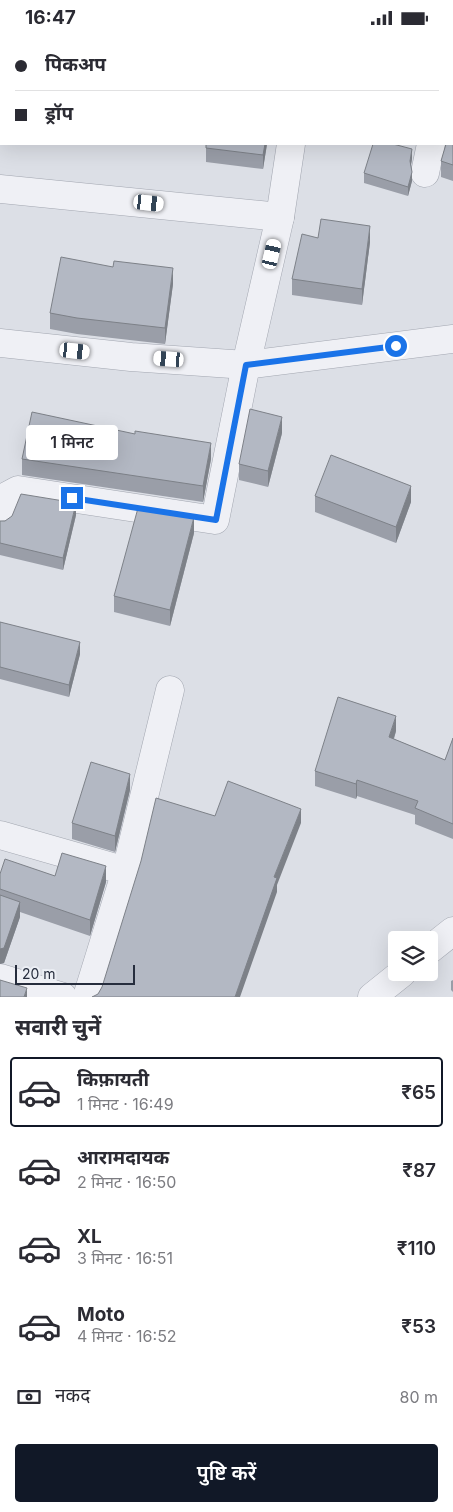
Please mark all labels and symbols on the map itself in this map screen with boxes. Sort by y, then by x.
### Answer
car [133,194,164,212]
car [261,238,282,270]
route start [385,335,407,357]
car [59,342,90,360]
car [153,350,184,368]
callout: 1 मिनट [26,425,118,461]
route end [61,487,83,509]
scale bar [15,962,135,985]

